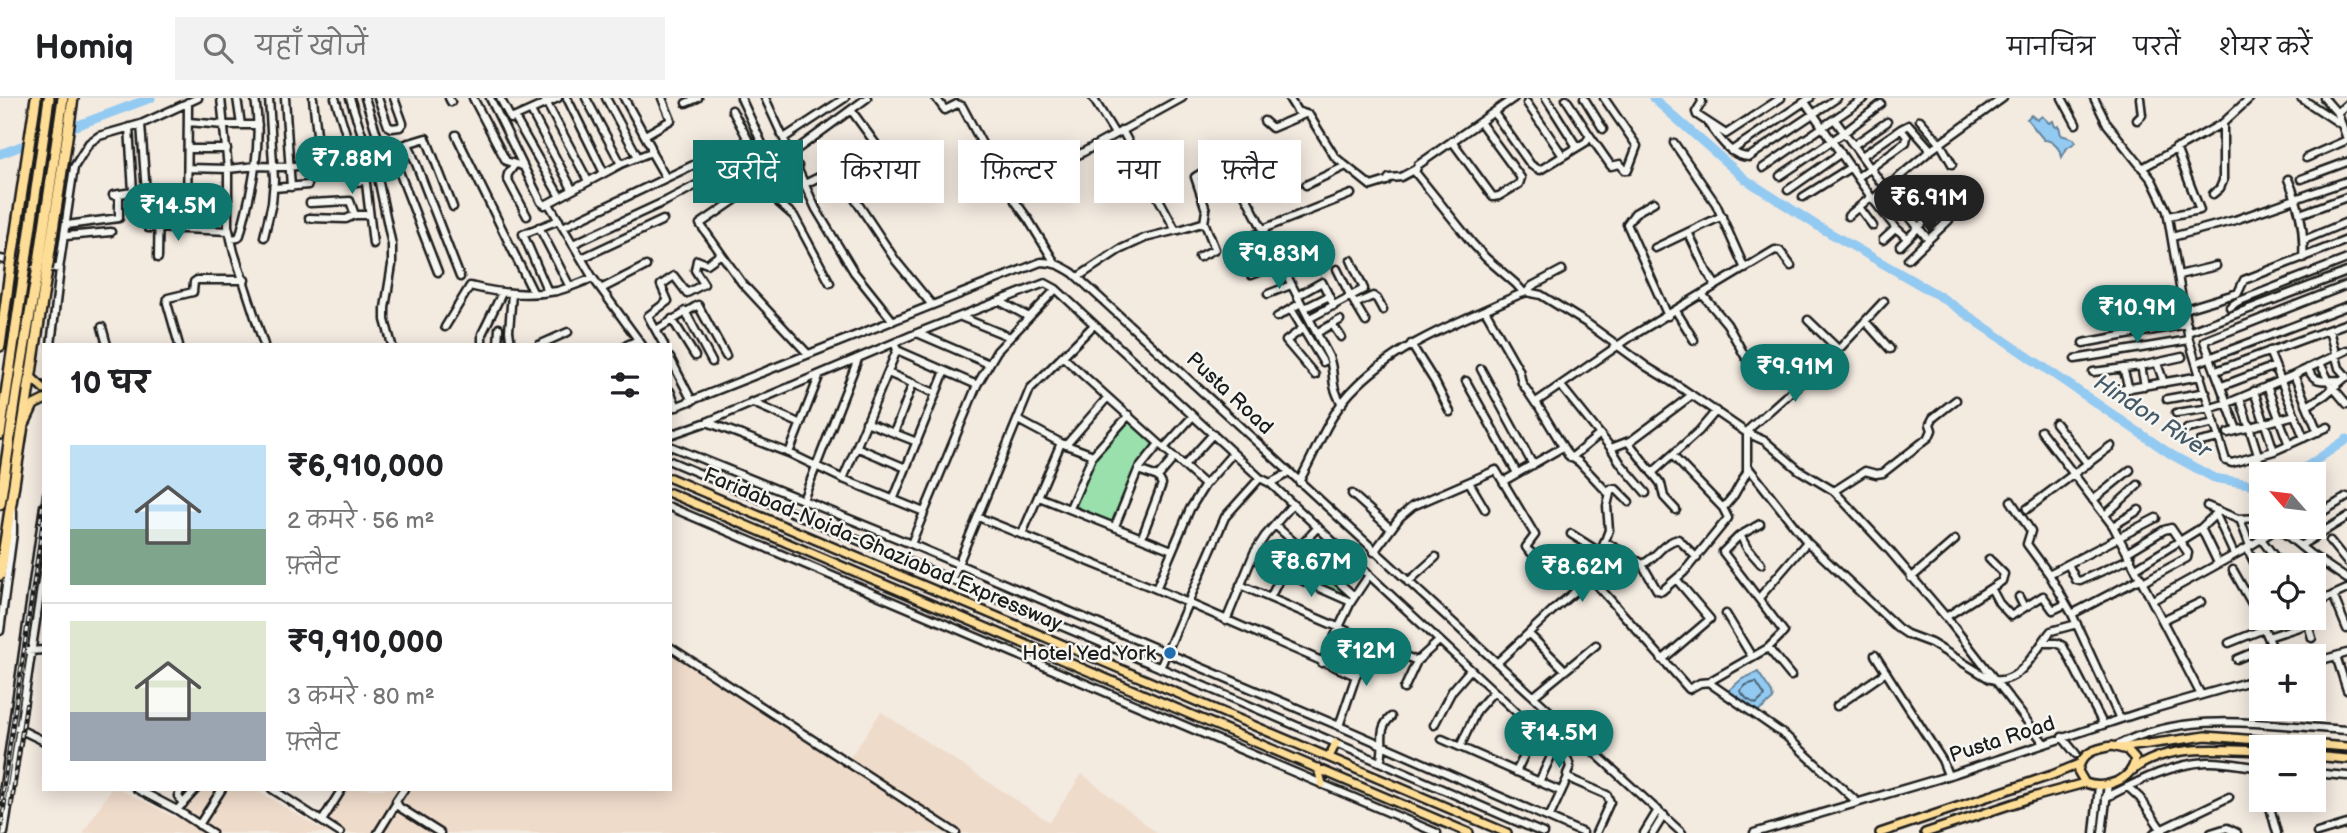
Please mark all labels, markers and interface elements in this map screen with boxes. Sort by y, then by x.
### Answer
search box [175,17,665,80]
text: Homiq [35,28,133,68]
icon: search [199,29,237,67]
text: यहाँ खोजें [255,32,368,63]
text: मानचित्र [2007,33,2095,62]
text: परतें [2133,33,2180,62]
text: शेयर करें [2218,33,2312,62]
pin: ₹7.88M [295,136,409,196]
chip: खरीदें [693,140,803,203]
chip: किराया [817,140,944,203]
chip: फ़िल्टर [958,140,1080,203]
chip: नया [1094,140,1184,203]
chip: फ़्लैट [1198,140,1301,203]
text: ₹7.88M [311,145,393,173]
pin: ₹6.91M [1872,176,1986,235]
pin: ₹14.5M [121,184,235,243]
text: ₹6.91M [1890,184,1968,212]
text: ₹14.5M [139,192,217,220]
pin: ₹9.83M [1222,232,1336,291]
text: ₹9.83M [1238,240,1320,268]
pin: ₹10.9M [2080,286,2194,345]
text: ₹10.9M [2098,294,2176,322]
pin: ₹9.91M [1738,344,1852,404]
street label: Pusta Road [1181,347,1278,440]
text: ₹9.91M [1756,353,1834,381]
text: 10 घर [70,366,149,402]
icon: filters [606,366,644,404]
water label: Hindon River [2089,369,2218,466]
text: ₹6,910,000 [287,449,444,485]
street label: Faridabad-Noida-Ghaziabad Expressway [700,462,1066,637]
north arrow [2249,462,2326,539]
map controls [2249,462,2326,812]
icon: home [126,473,210,557]
text: 2 कमरे · 56 m² [287,507,434,535]
pin: ₹8.67M [1254,540,1368,599]
pin: ₹8.62M [1525,545,1639,604]
text: ₹8.67M [1270,548,1352,576]
text: फ़्लैट [287,553,339,581]
text: ₹8.62M [1541,553,1623,581]
button: locate [2249,553,2326,630]
text: ₹9,910,000 [287,625,443,661]
pin: ₹12M [1325,628,1407,688]
text: ₹12M [1336,637,1396,665]
place label: Hotel Yed York [1022,641,1157,666]
button: + [2249,644,2326,721]
marker: Hotel Yed York [1162,645,1178,661]
icon: home [126,649,210,733]
text: 3 कमरे · 80 m² [287,683,435,711]
pin: ₹14.5M [1502,710,1616,770]
street label: Pusta Road [1946,711,2058,768]
text: ₹14.5M [1520,719,1598,747]
text: फ़्लैट [287,729,339,757]
button: − [2249,735,2326,812]

